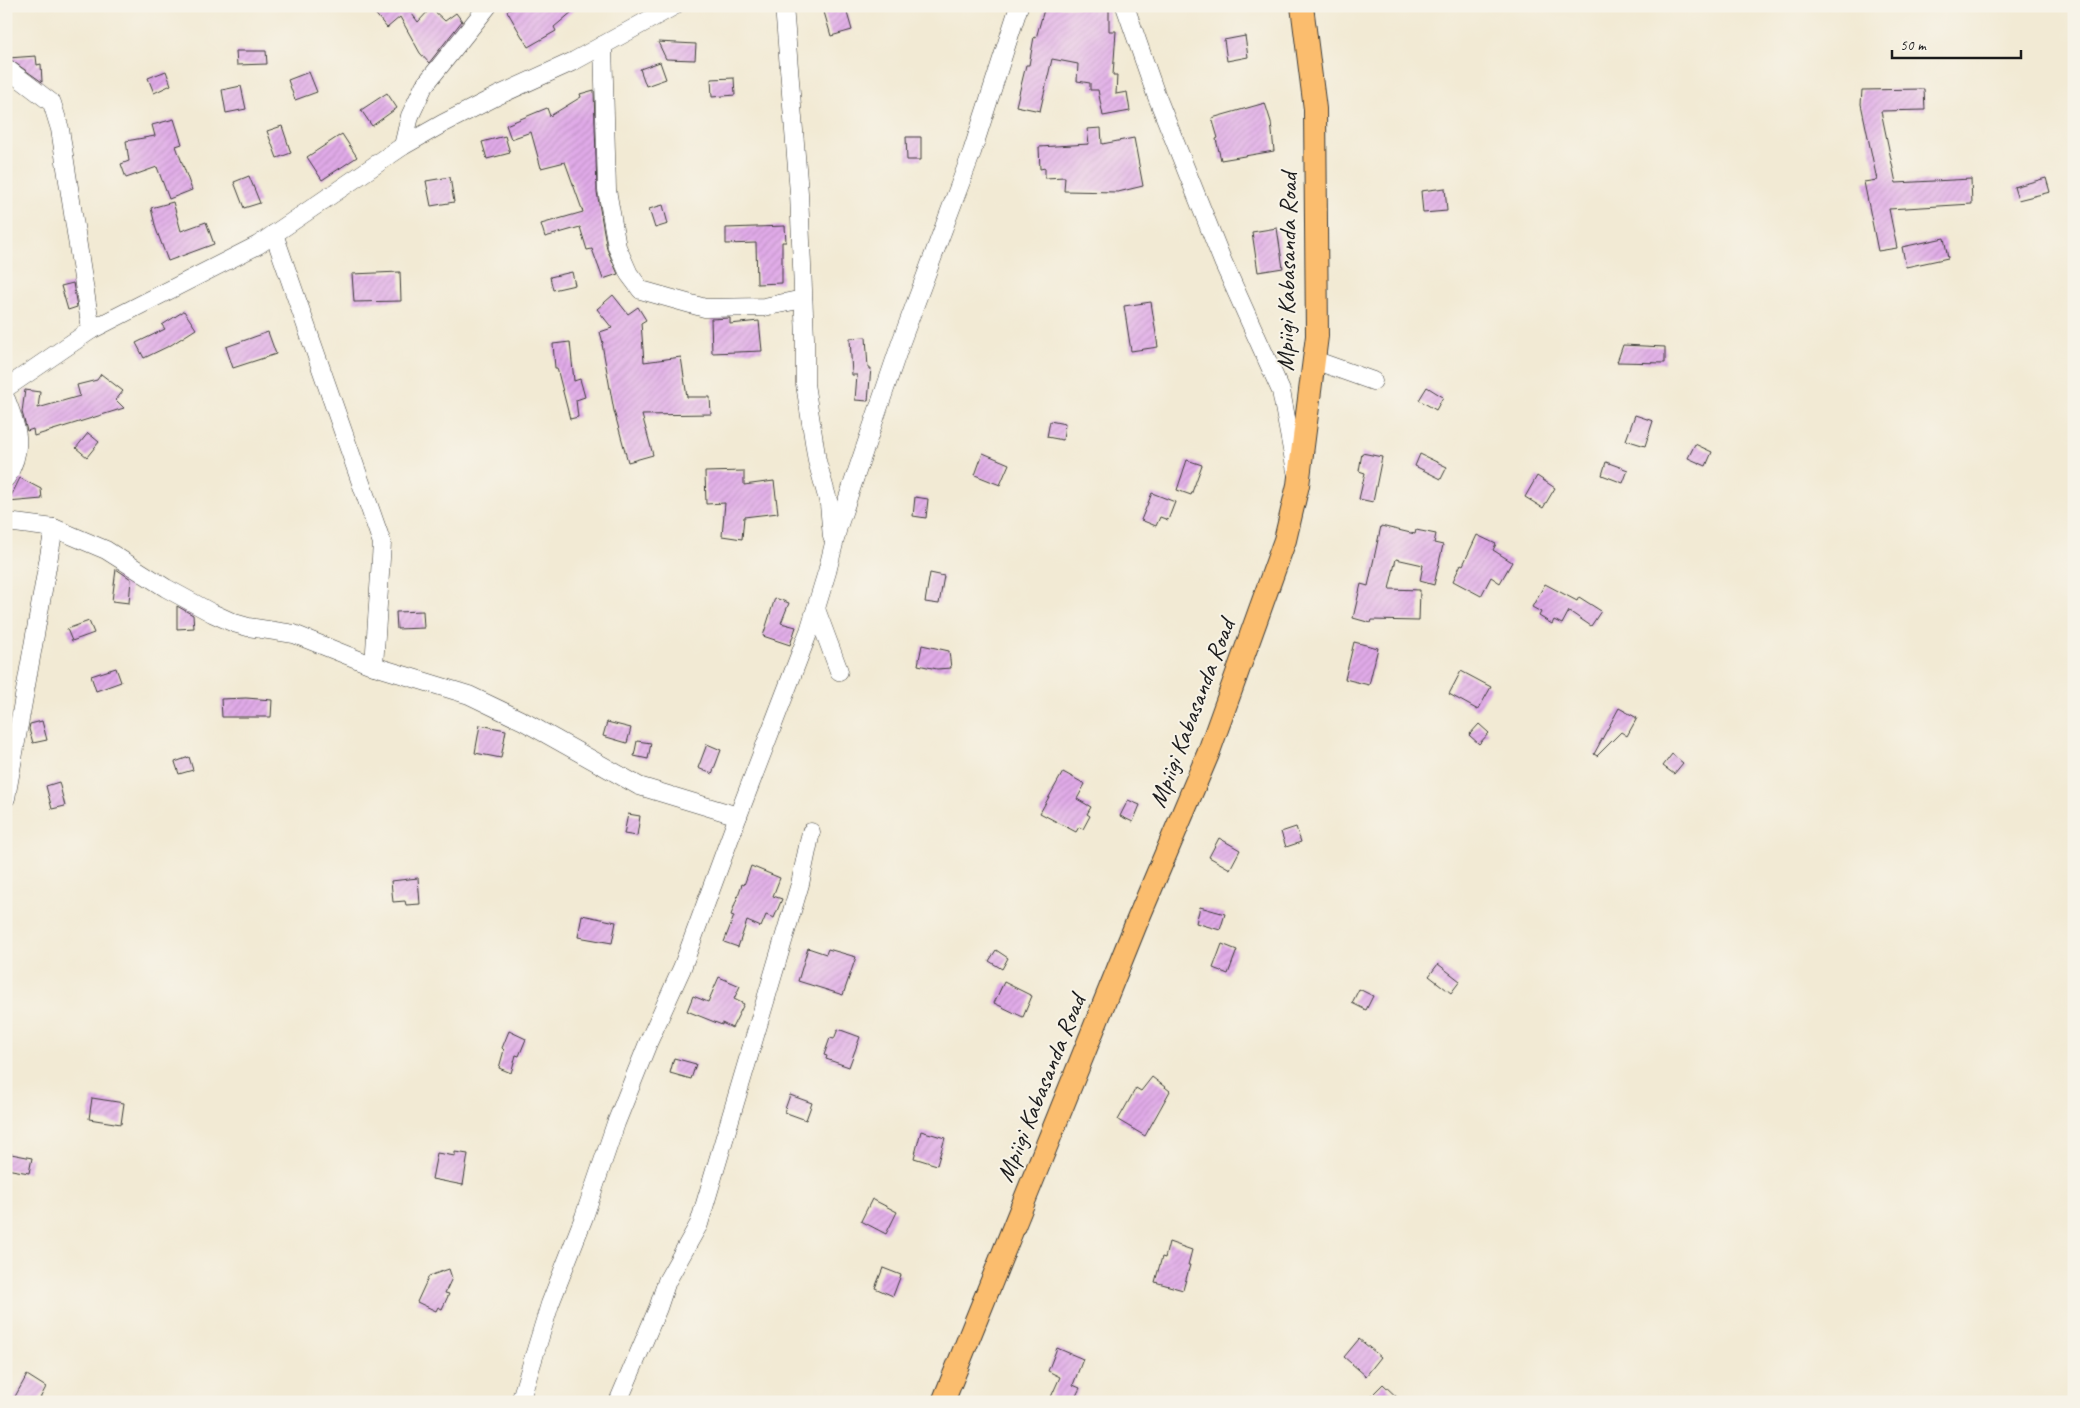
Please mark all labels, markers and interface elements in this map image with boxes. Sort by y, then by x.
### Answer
scale bar [1892,28,2021,60]
text: 50 m [1900,36,1927,55]
street label: Mpiigi Kabasanda Road [1269,168,1305,372]
street label: Mpiigi Kabasanda Road [1141,611,1244,812]
street label: Mpiigi Kabasanda Road [989,986,1095,1187]

